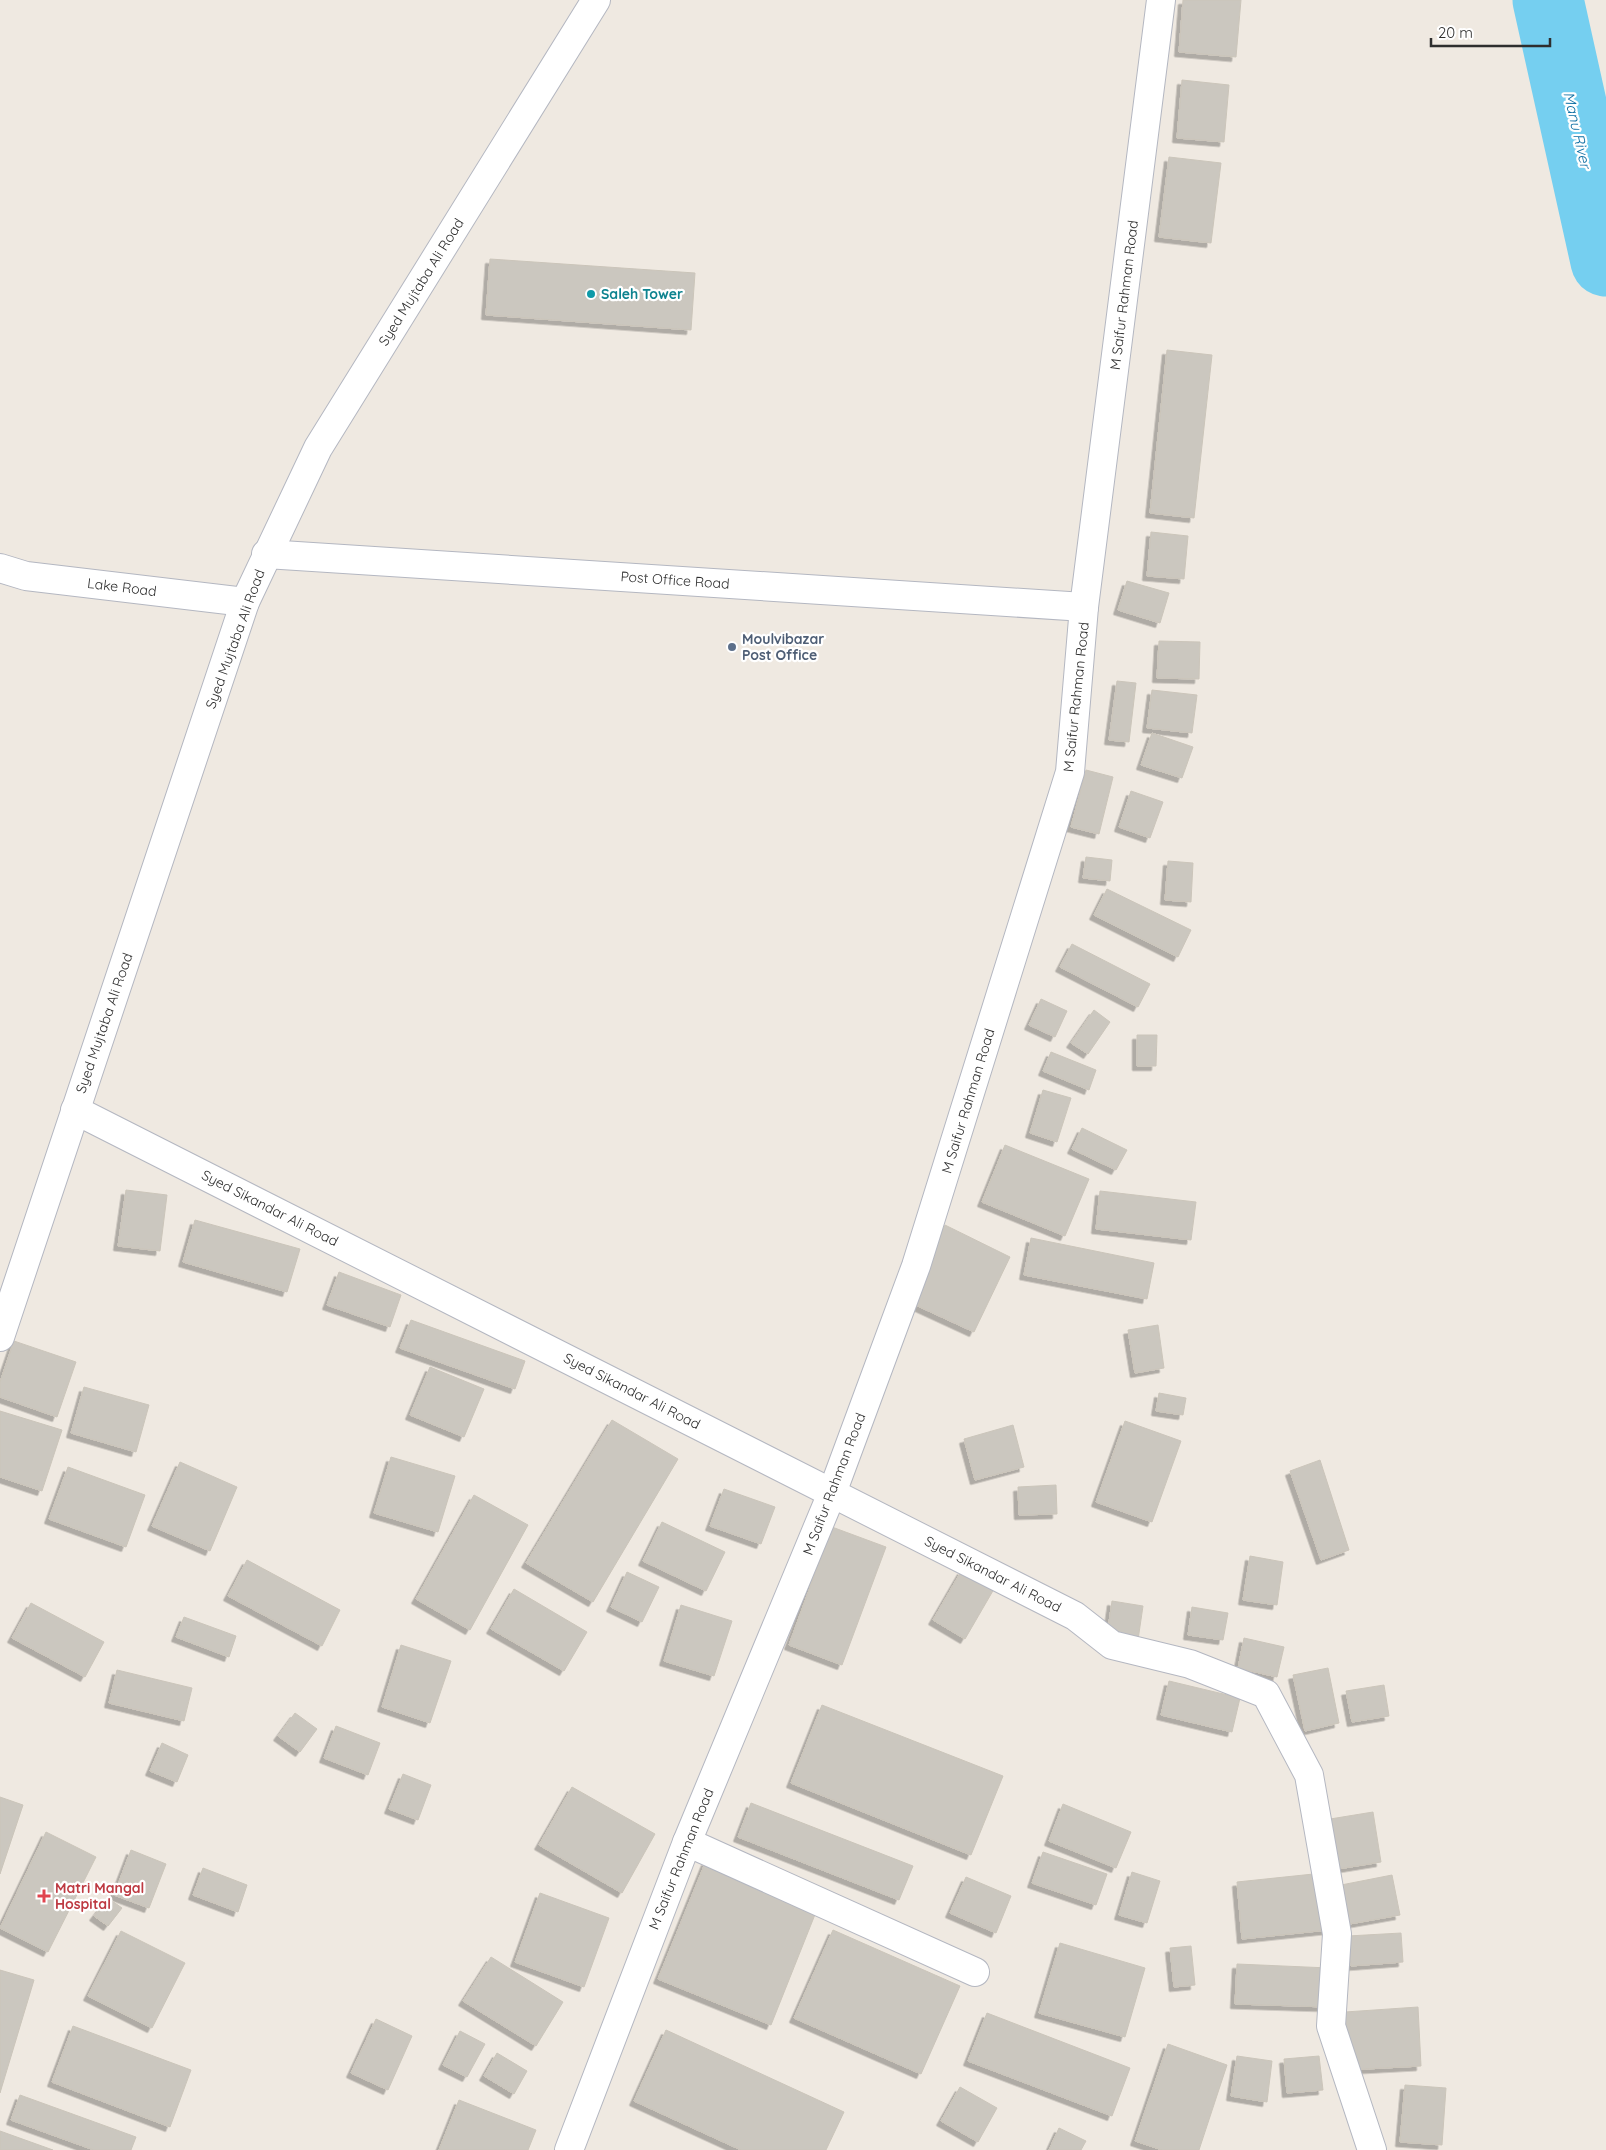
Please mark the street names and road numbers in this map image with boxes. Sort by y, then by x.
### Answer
street label: Syed Mujtaba Ali Road [374,215,468,349]
street label: M Saifur Rahman Road [1106,219,1142,371]
street label: Syed Mujtaba Ali Road [201,567,269,711]
street label: Post Office Road [620,567,730,593]
street label: Lake Road [86,574,158,600]
street label: M Saifur Rahman Road [1059,621,1093,773]
street label: Syed Mujtaba Ali Road [72,951,136,1095]
street label: M Saifur Rahman Road [937,1026,999,1176]
street label: Syed Sikandar Ali Road [199,1166,341,1250]
street label: Syed Sikandar Ali Road [561,1349,703,1433]
street label: M Saifur Rahman Road [799,1410,869,1558]
street label: Syed Sikandar Ali Road [922,1532,1064,1616]
street label: M Saifur Rahman Road [644,1786,718,1932]

